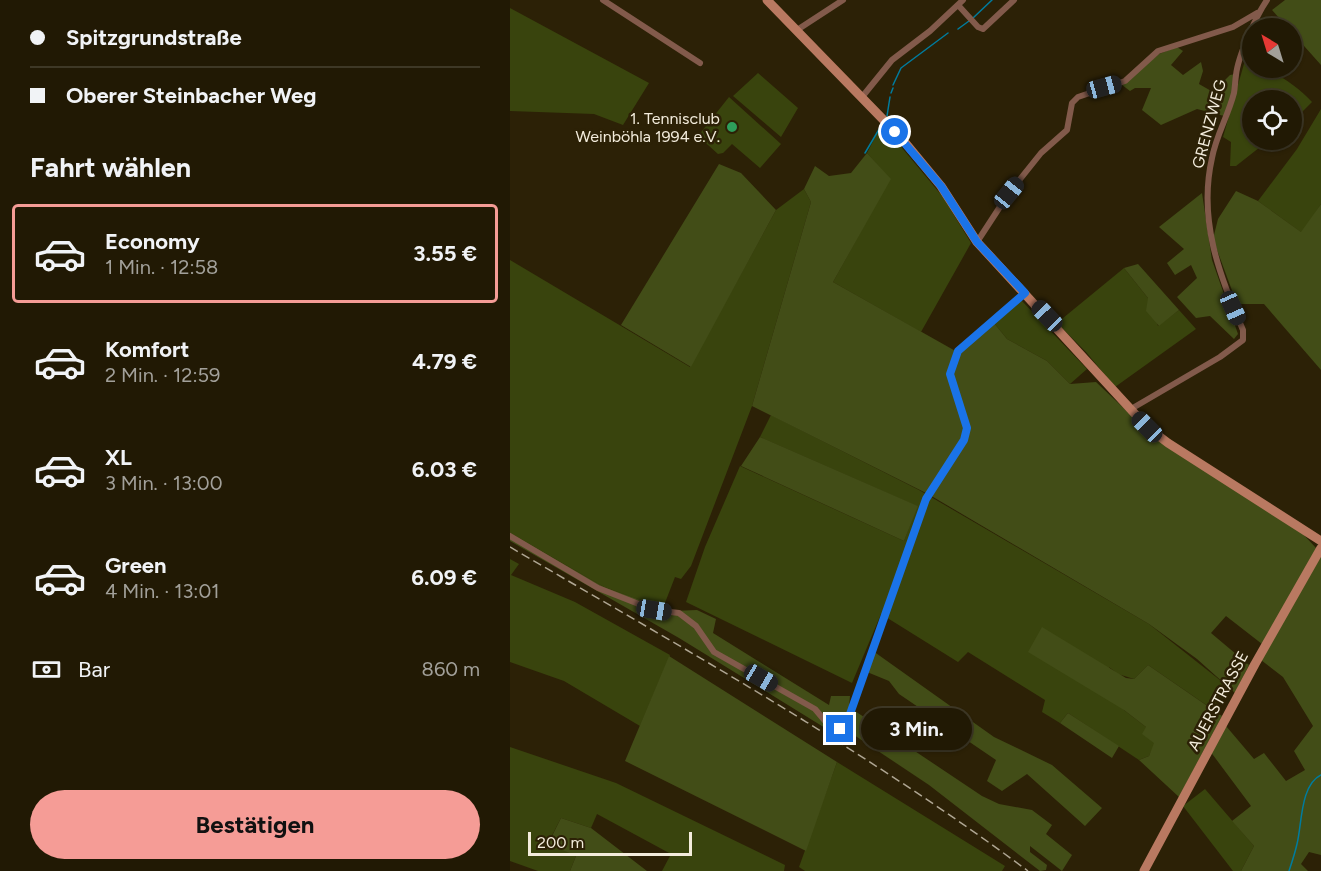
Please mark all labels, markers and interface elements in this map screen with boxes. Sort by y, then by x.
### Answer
north arrow [1242,18,1302,78]
map controls [1242,18,1302,150]
text: Spitzgrundstraße [66,24,242,51]
car [1084,74,1124,100]
street label: GRENZWEG [1188,77,1230,171]
text: Oberer Steinbacher Weg [66,82,316,109]
button: locate [1242,90,1302,150]
place label: 1. Tennisclub Weinböhla 1994 e.V. [576,109,720,146]
route start [881,118,908,145]
marker: 1. Tennisclub Weinböhla 1994 e.V. [725,120,739,134]
text: Fahrt wählen [30,151,191,184]
car [991,173,1027,213]
icon: car [33,227,87,281]
text: Economy [105,228,200,255]
text: 3.55 € [413,240,477,267]
text: 1 Min. · 12:58 [105,255,218,279]
car [1217,288,1249,328]
car [1028,297,1066,335]
icon: car [33,335,87,389]
text: Komfort [105,336,189,363]
text: 4.79 € [412,348,477,375]
text: 2 Min. · 12:59 [105,363,220,387]
car [1128,408,1166,446]
icon: car [33,443,87,497]
text: XL [105,444,132,471]
text: 6.03 € [412,456,477,483]
text: 3 Min. · 13:00 [105,471,223,495]
icon: car [33,551,87,605]
text: Green [105,552,167,579]
text: 6.09 € [411,564,477,591]
text: 4 Min. · 13:01 [105,579,219,603]
car [635,598,673,622]
street label: AUERSTRASSE [1184,648,1252,754]
icon: cash [30,653,63,686]
text: Bar [78,656,110,683]
text: 860 m [422,657,480,681]
car [741,661,781,695]
callout: 3 Min. [861,708,972,750]
route end [826,715,853,742]
text: 3 Min. [889,717,944,741]
button: Bestätigen [30,790,480,859]
scale bar [528,829,692,856]
text: 200 m [537,833,584,852]

